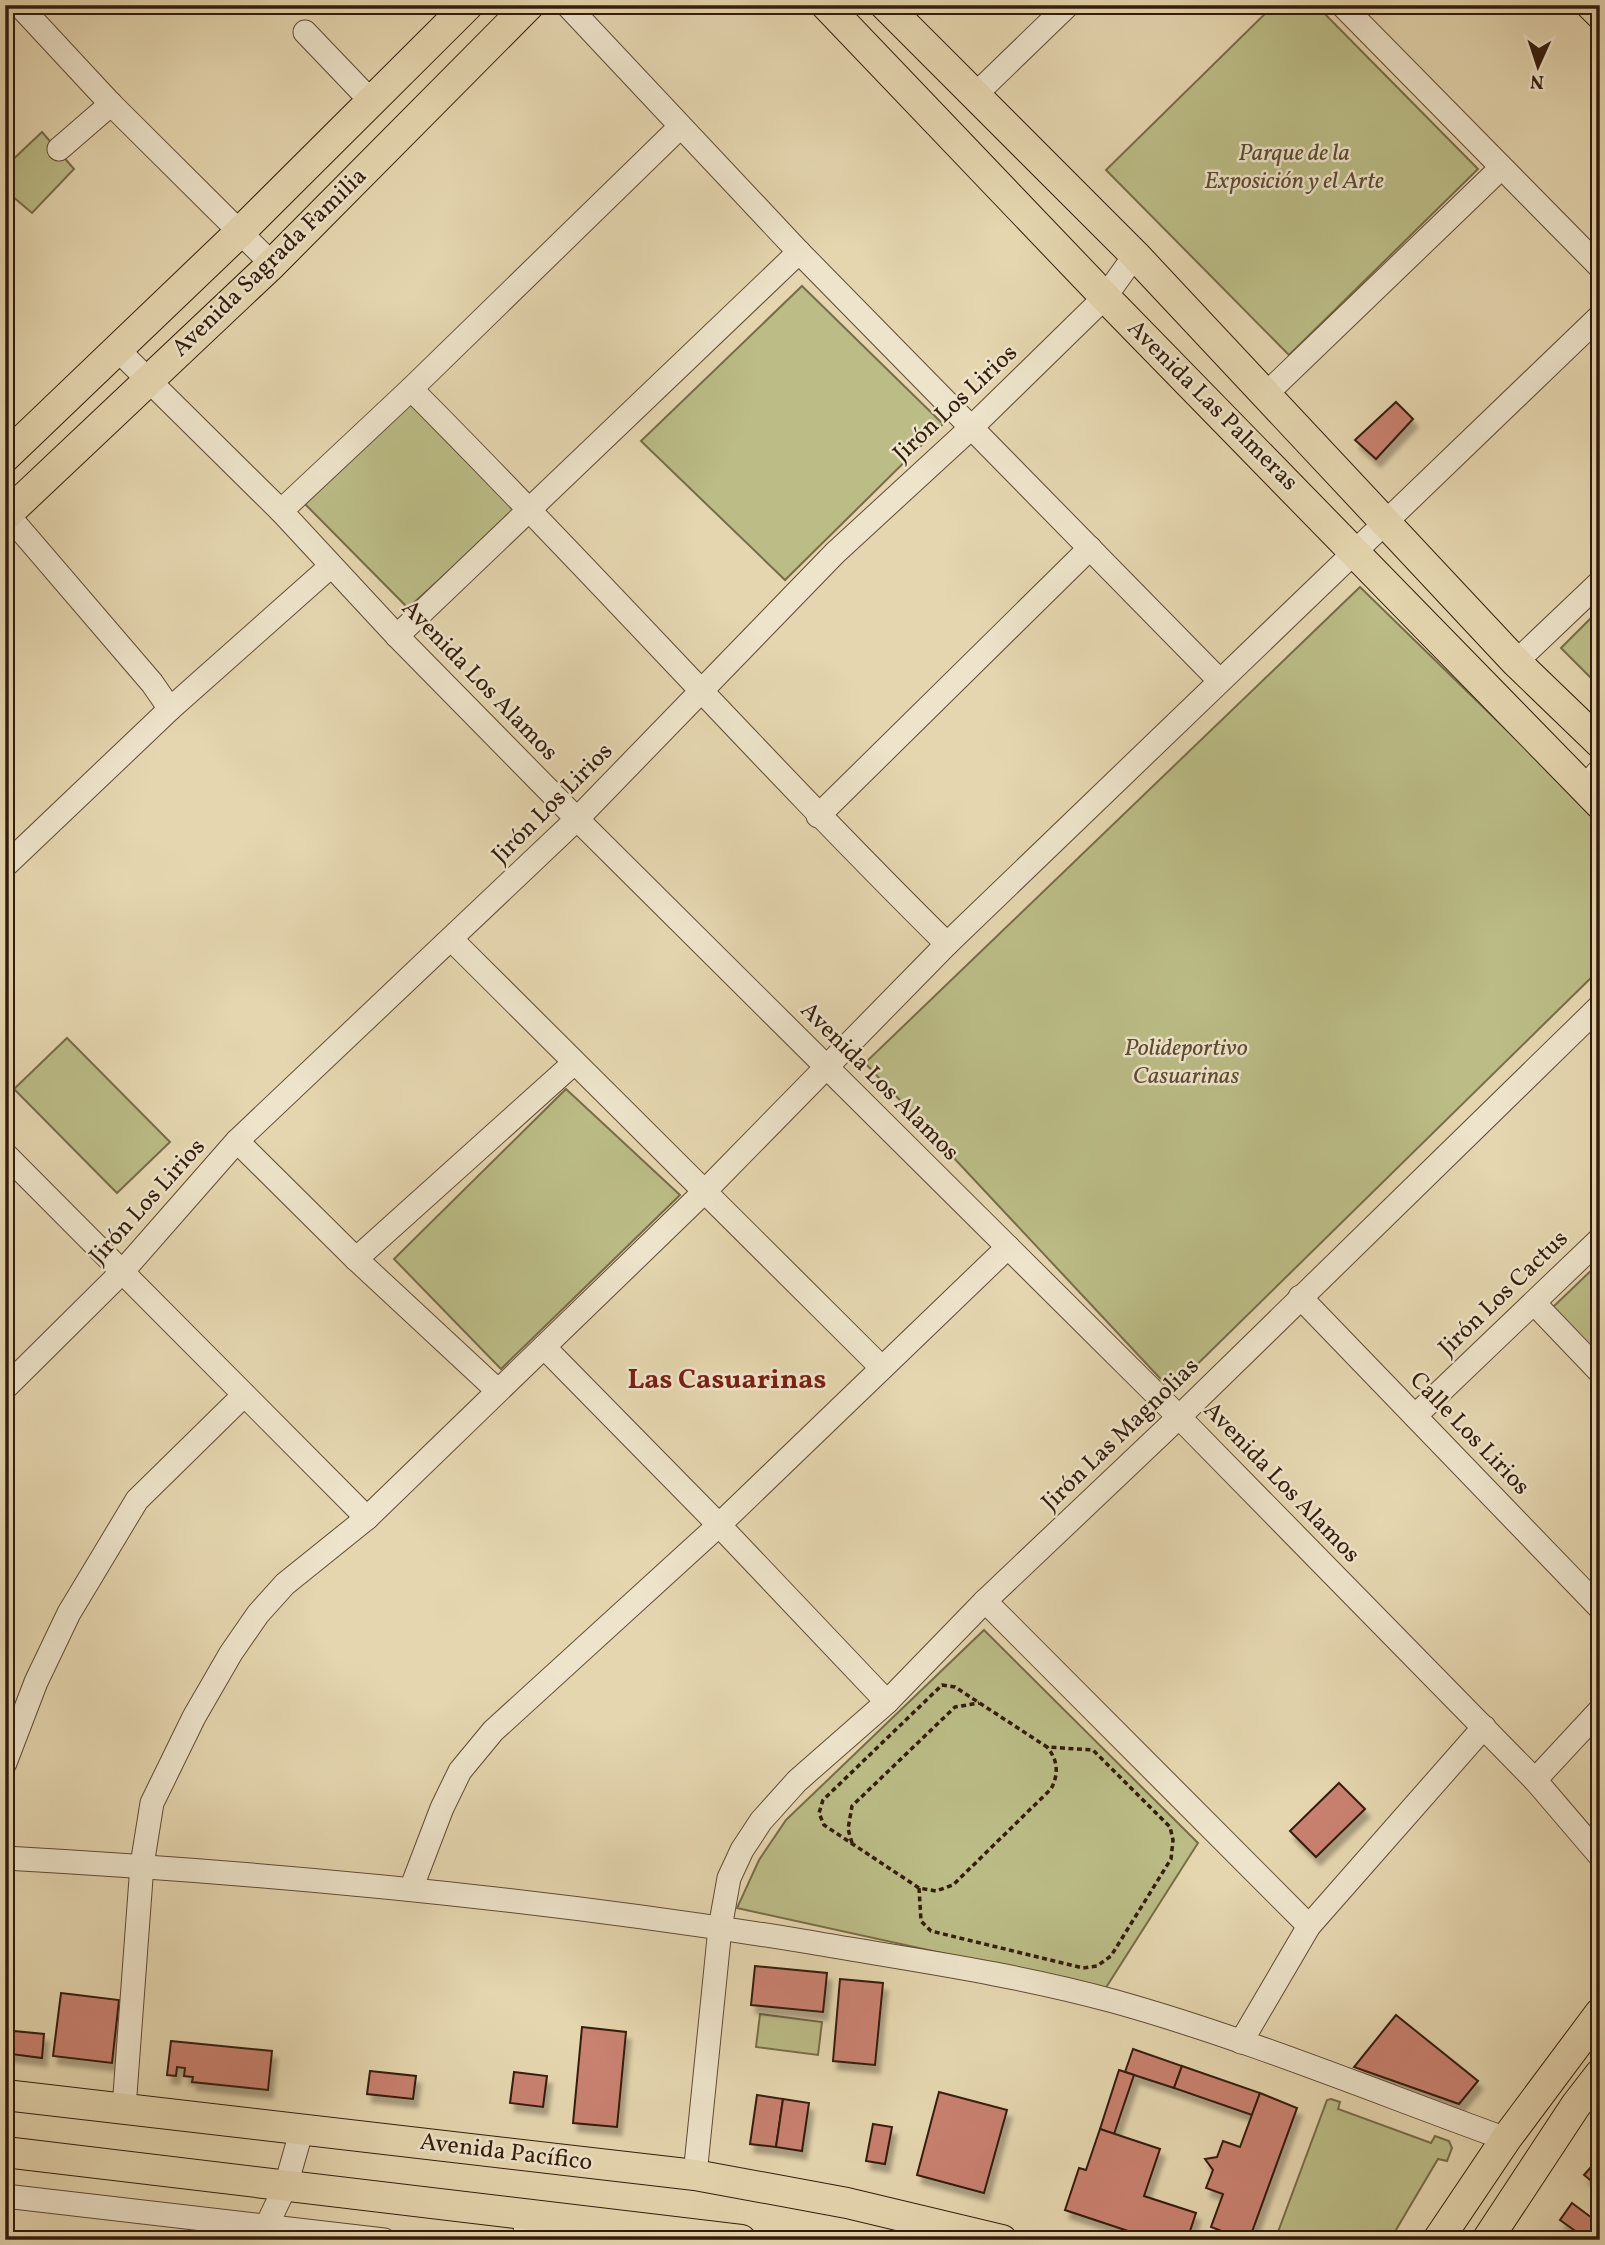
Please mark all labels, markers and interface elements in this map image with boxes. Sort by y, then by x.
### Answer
north arrow [1504,32,1574,102]
text: N [1529,68,1545,94]
park label: Parque de la Exposición y el Arte [1204,137,1384,199]
street label: Avenida Sagrada Familia [165,160,375,366]
street label: Avenida Las Palmeras [1119,313,1305,499]
street label: Jirón Los Lirios [886,337,1026,471]
street label: Avenida Los Alamos [393,593,565,769]
street label: Jirón Los Lirios [485,736,621,872]
street label: Avenida Los Alamos [792,995,966,1169]
park label: Polideportivo Casuarinas [1124,1032,1248,1094]
street label: Jirón Los Lirios [82,1131,214,1273]
street label: Jirón Los Cactus [1431,1223,1577,1365]
street label: Jirón Las Magnolias [1035,1351,1207,1519]
district label: Las Casuarinas [627,1361,827,1400]
street label: Calle Los Lirios [1401,1364,1537,1504]
street label: Avenida Los Alamos [1195,1395,1367,1571]
street label: Avenida Pacífico [418,2126,594,2180]

